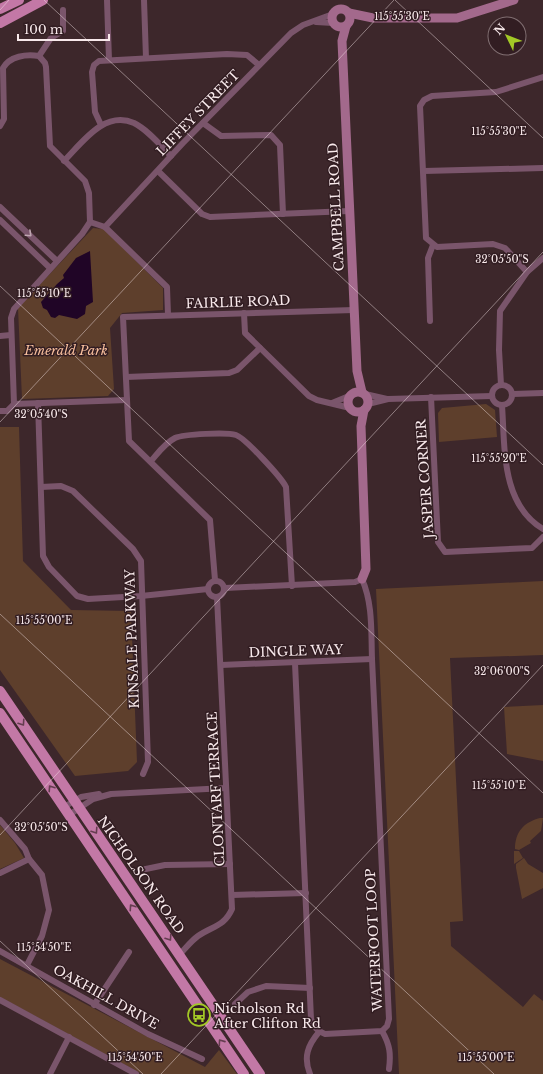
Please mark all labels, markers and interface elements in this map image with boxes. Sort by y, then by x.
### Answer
text: 115°55'30"E [374,10,430,23]
scale bar [18,16,109,42]
north arrow [487,16,527,56]
text: N [491,20,509,38]
text: 100 m [24,22,63,37]
street label: LIFFEY STREET [153,66,244,159]
text: 115°55'30"E [471,125,527,138]
street label: CAMPBELL ROAD [324,142,348,272]
one-way arrow [24,229,31,236]
text: 32°05'50"S [475,253,529,266]
text: 115°55'10"E [17,287,71,300]
street label: FAIRLIE ROAD [185,292,291,312]
park label: Emerald Park [23,342,108,359]
text: 32°05'40"S [14,408,68,421]
street label: JASPER CORNER [412,418,438,541]
text: 115°55'20"E [471,452,527,465]
street label: KINSALE PARKWAY [121,568,143,709]
text: 115°55'00"E [16,614,72,627]
street label: DINGLE WAY [248,641,344,661]
text: 32°06'00"S [474,665,530,678]
street label: CLONTARF TERRACE [203,711,229,867]
one-way arrow [17,719,24,726]
text: 115°55'10"E [472,779,526,792]
one-way arrow [48,785,56,792]
street label: NICHOLSON ROAD [94,813,188,937]
text: 32°05'50"S [14,821,68,834]
one-way arrow [90,827,97,834]
street label: WATERFOOT LOOP [362,868,386,1013]
one-way arrow [129,904,137,911]
one-way arrow [164,934,172,941]
text: 115°54'50"E [17,941,71,954]
street label: OAKHILL DRIVE [50,961,162,1033]
place label: Nicholson Rd After Clifton Rd [213,1000,321,1032]
bus stop icon: Nicholson Rd After Clifton Rd [186,1002,212,1028]
one-way arrow [218,1039,226,1046]
text: 115°54'50"E [108,1051,162,1064]
text: 115°55'00"E [458,1051,514,1064]

